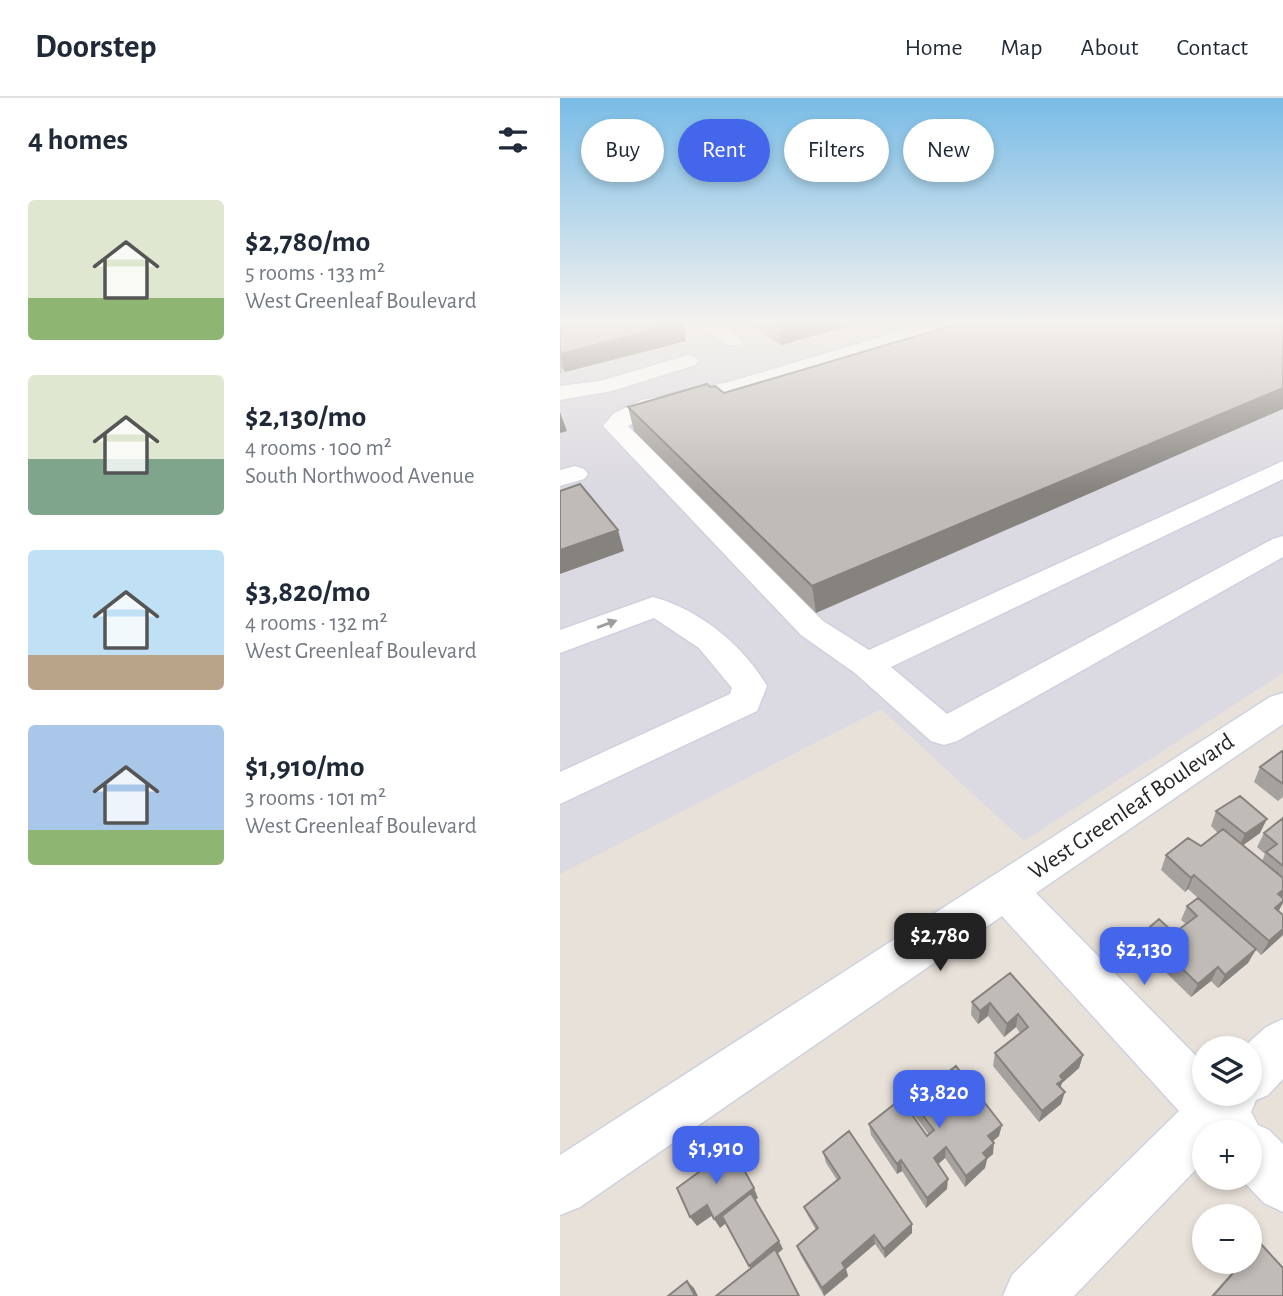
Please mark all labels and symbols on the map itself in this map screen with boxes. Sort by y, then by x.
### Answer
one-way arrow [596,619,617,630]
street label: West Greenleaf Boulevard [1025,729,1238,884]
pin: $2,780 [883,914,997,973]
pin: $2,130 [1087,928,1201,987]
pin: $3,820 [882,1070,996,1130]
pin: $1,910 [659,1126,773,1186]

